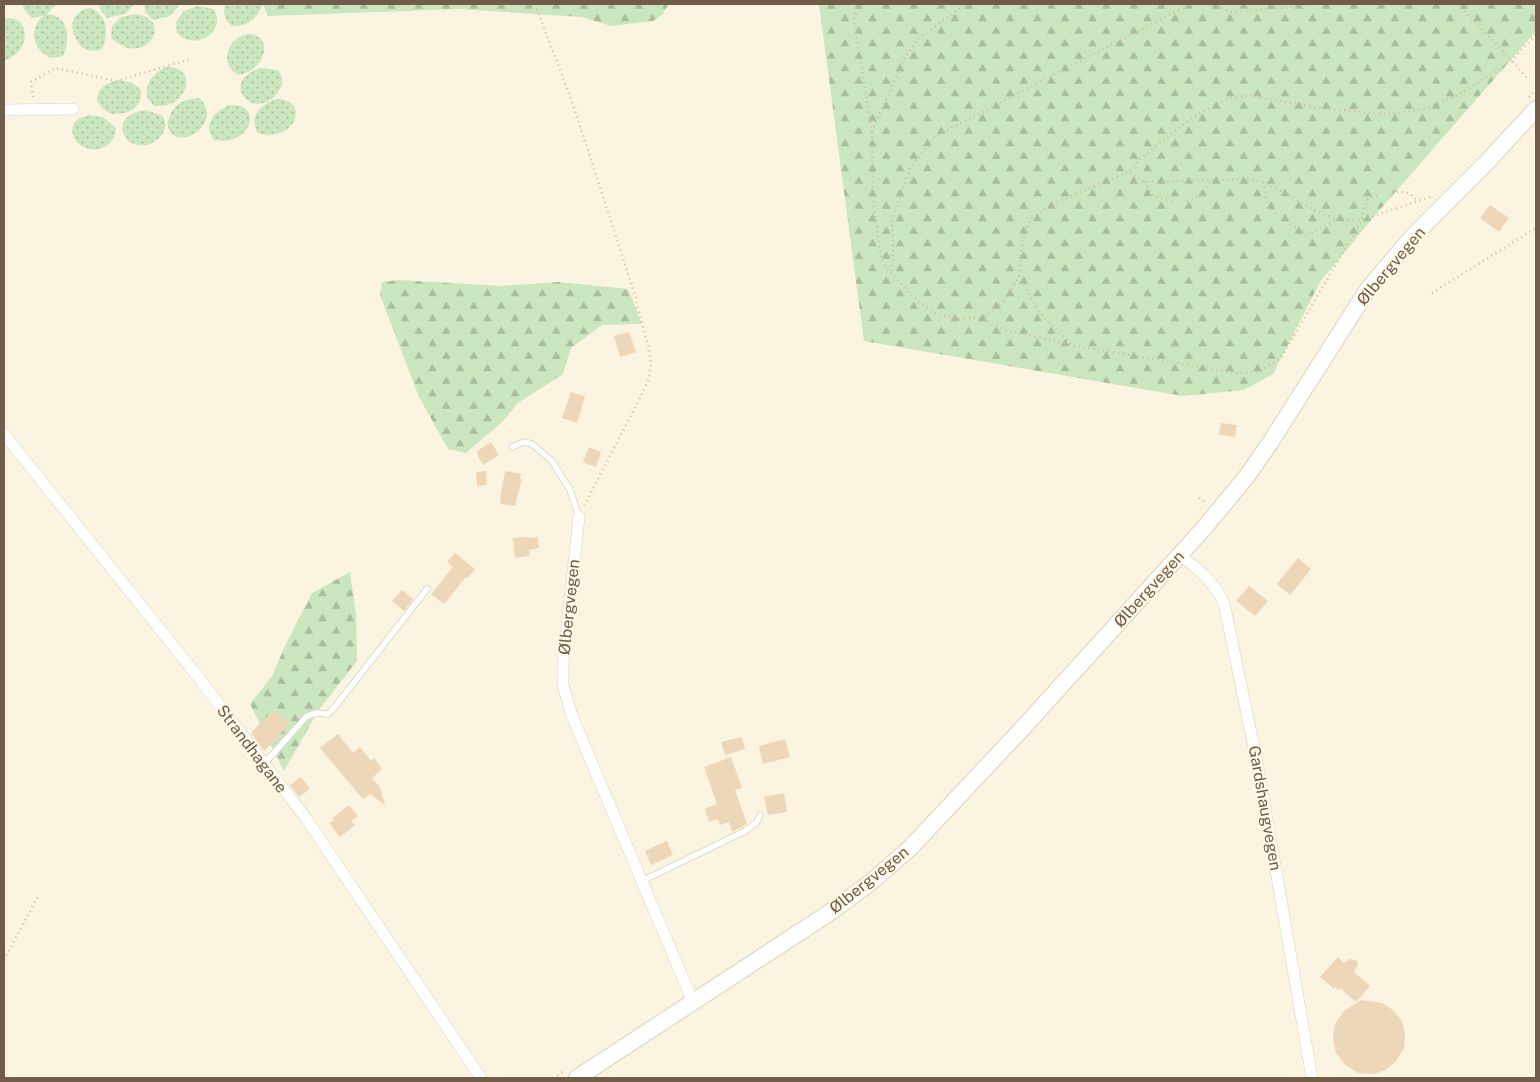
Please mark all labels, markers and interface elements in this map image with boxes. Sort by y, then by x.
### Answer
street label: Ølbergvegen [1353,223,1429,309]
street label: Ølbergvegen [1110,547,1188,631]
street label: Ølbergvegen [555,558,583,656]
street label: Strandhagane [213,701,291,797]
street label: Gardshaugvegen [1245,744,1285,872]
street label: Ølbergvegen [826,842,912,918]

